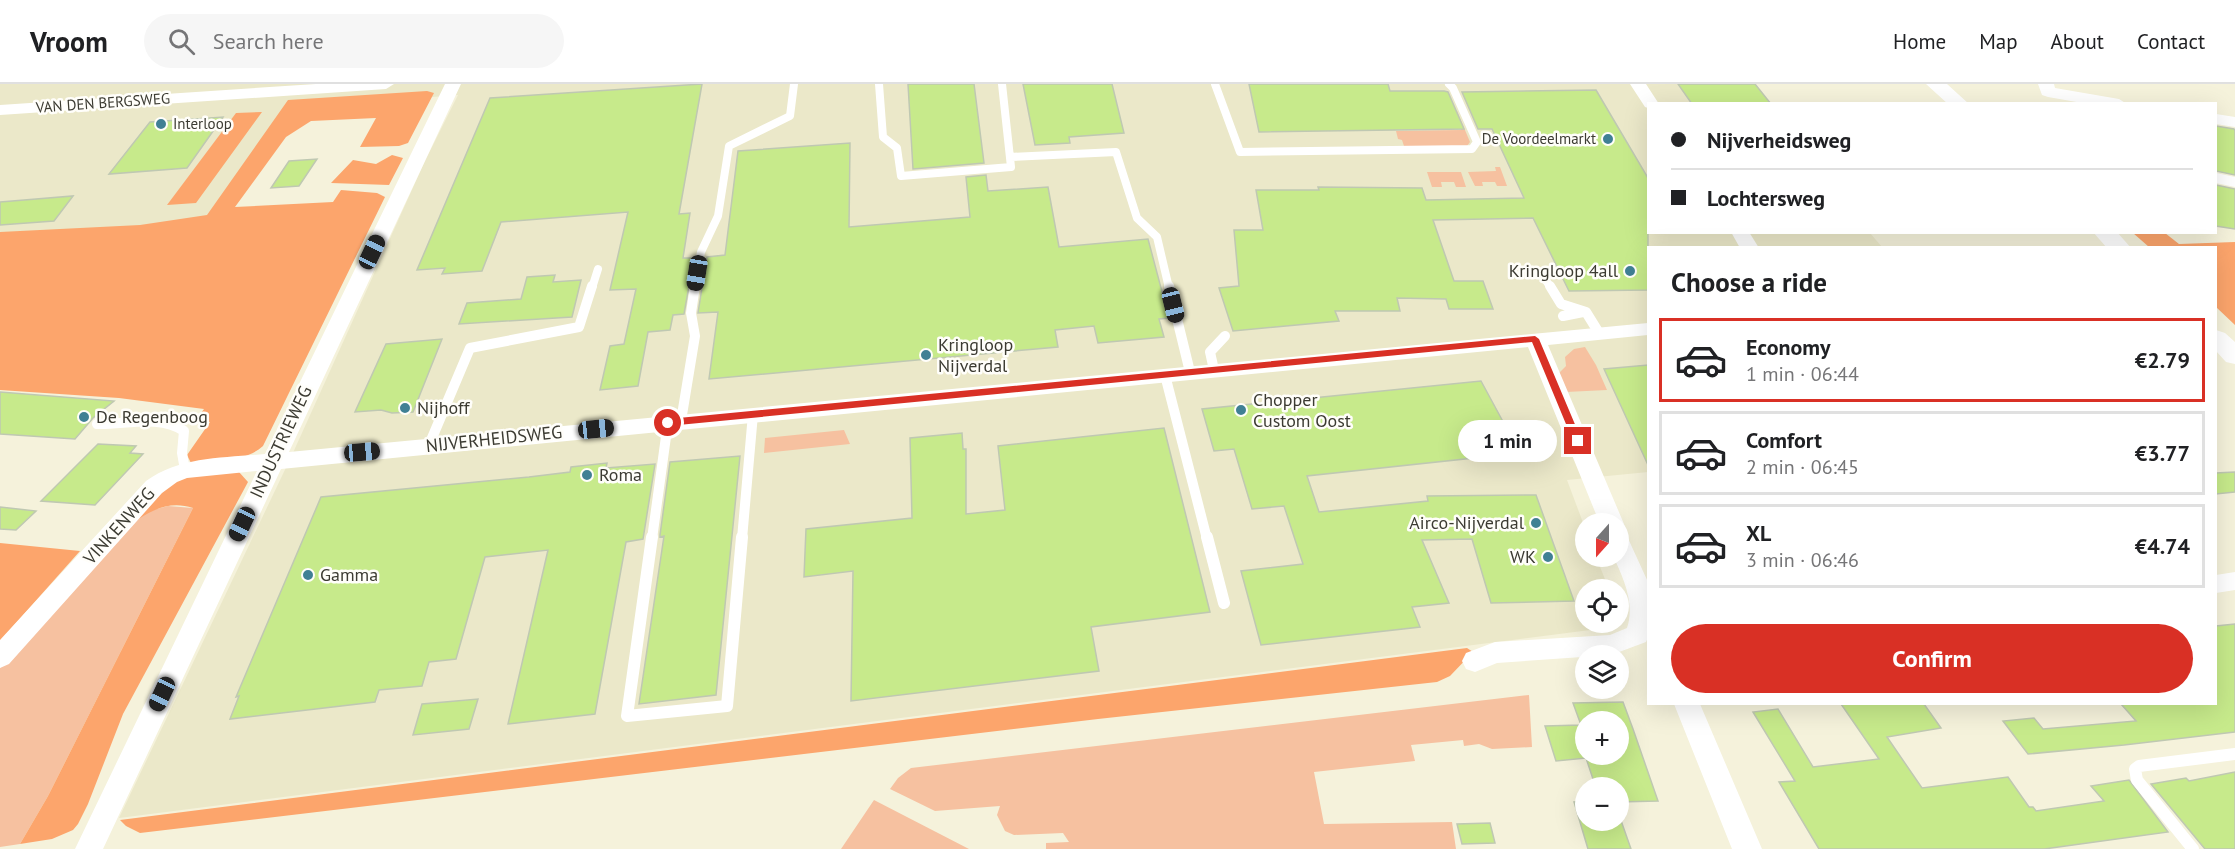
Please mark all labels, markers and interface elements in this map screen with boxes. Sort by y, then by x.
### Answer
search box [144,14,564,68]
text: Vroom [30,23,108,60]
icon: search [165,25,198,58]
text: Search here [213,27,324,55]
text: Home [1893,28,1946,55]
text: Map [1979,28,2018,55]
text: About [2051,28,2104,55]
text: Contact [2137,28,2205,55]
street label: VAN DEN BERGSWEG [34,88,171,117]
place label: Interloop [173,114,232,133]
marker: Interloop [154,117,168,131]
text: Nijverheidsweg [1707,126,1851,154]
place label: De Voordeelmarkt [1482,129,1596,148]
marker: De Voordeelmarkt [1601,132,1615,146]
text: Lochtersweg [1707,184,1825,212]
car [356,232,388,272]
car [685,254,709,292]
place label: Kringloop 4all [1509,259,1619,282]
marker: Kringloop 4all [1623,264,1637,278]
text: Choose a ride [1671,265,1827,299]
car [1160,285,1186,325]
place label: Kringloop Nijverdal [938,333,1013,377]
icon: car [1674,333,1728,387]
text: Economy [1746,333,1830,361]
text: €2.79 [2135,346,2190,374]
marker: Kringloop Nijverdal [919,348,933,362]
text: 1 min · 06:44 [1746,361,1859,387]
street label: INDUSTRIEWEG [244,382,317,502]
place label: Chopper Custom Oost [1253,388,1351,432]
place label: Nijhoff [417,396,471,419]
marker: Nijhoff [398,401,412,415]
marker: Chopper Custom Oost [1234,403,1248,417]
place label: De Regenboog [96,405,208,428]
route start [654,409,681,436]
marker: De Regenboog [77,410,91,424]
car [577,418,615,440]
street label: NIJVERHEIDSWEG [425,420,563,457]
callout: 1 min [1458,420,1557,462]
icon: car [1674,426,1728,480]
text: Comfort [1746,426,1822,454]
route end [1564,427,1591,454]
text: 1 min [1483,428,1532,454]
text: €3.77 [2135,439,2190,467]
car [343,441,381,463]
text: 2 min · 06:45 [1746,454,1859,480]
place label: Roma [599,463,642,486]
marker: Roma [580,468,594,482]
street label: VINKENWEG [77,482,159,570]
car [226,504,258,544]
place label: Airco-Nijverdal [1409,511,1525,534]
north arrow [1575,513,1629,567]
map controls [1575,513,1629,831]
marker: Airco-Nijverdal [1529,516,1543,530]
icon: car [1674,519,1728,573]
text: XL [1746,519,1771,547]
text: €4.74 [2135,532,2190,560]
place label: WK [1510,545,1536,568]
text: 3 min · 06:46 [1746,547,1859,573]
marker: WK [1541,550,1555,564]
place label: Gamma [320,563,378,586]
marker: Gamma [301,568,315,582]
button: locate [1575,579,1629,633]
button: Confirm [1671,624,2193,693]
button: layers [1575,645,1629,699]
car [146,674,178,714]
button: + [1575,711,1629,765]
button: − [1575,777,1629,831]

